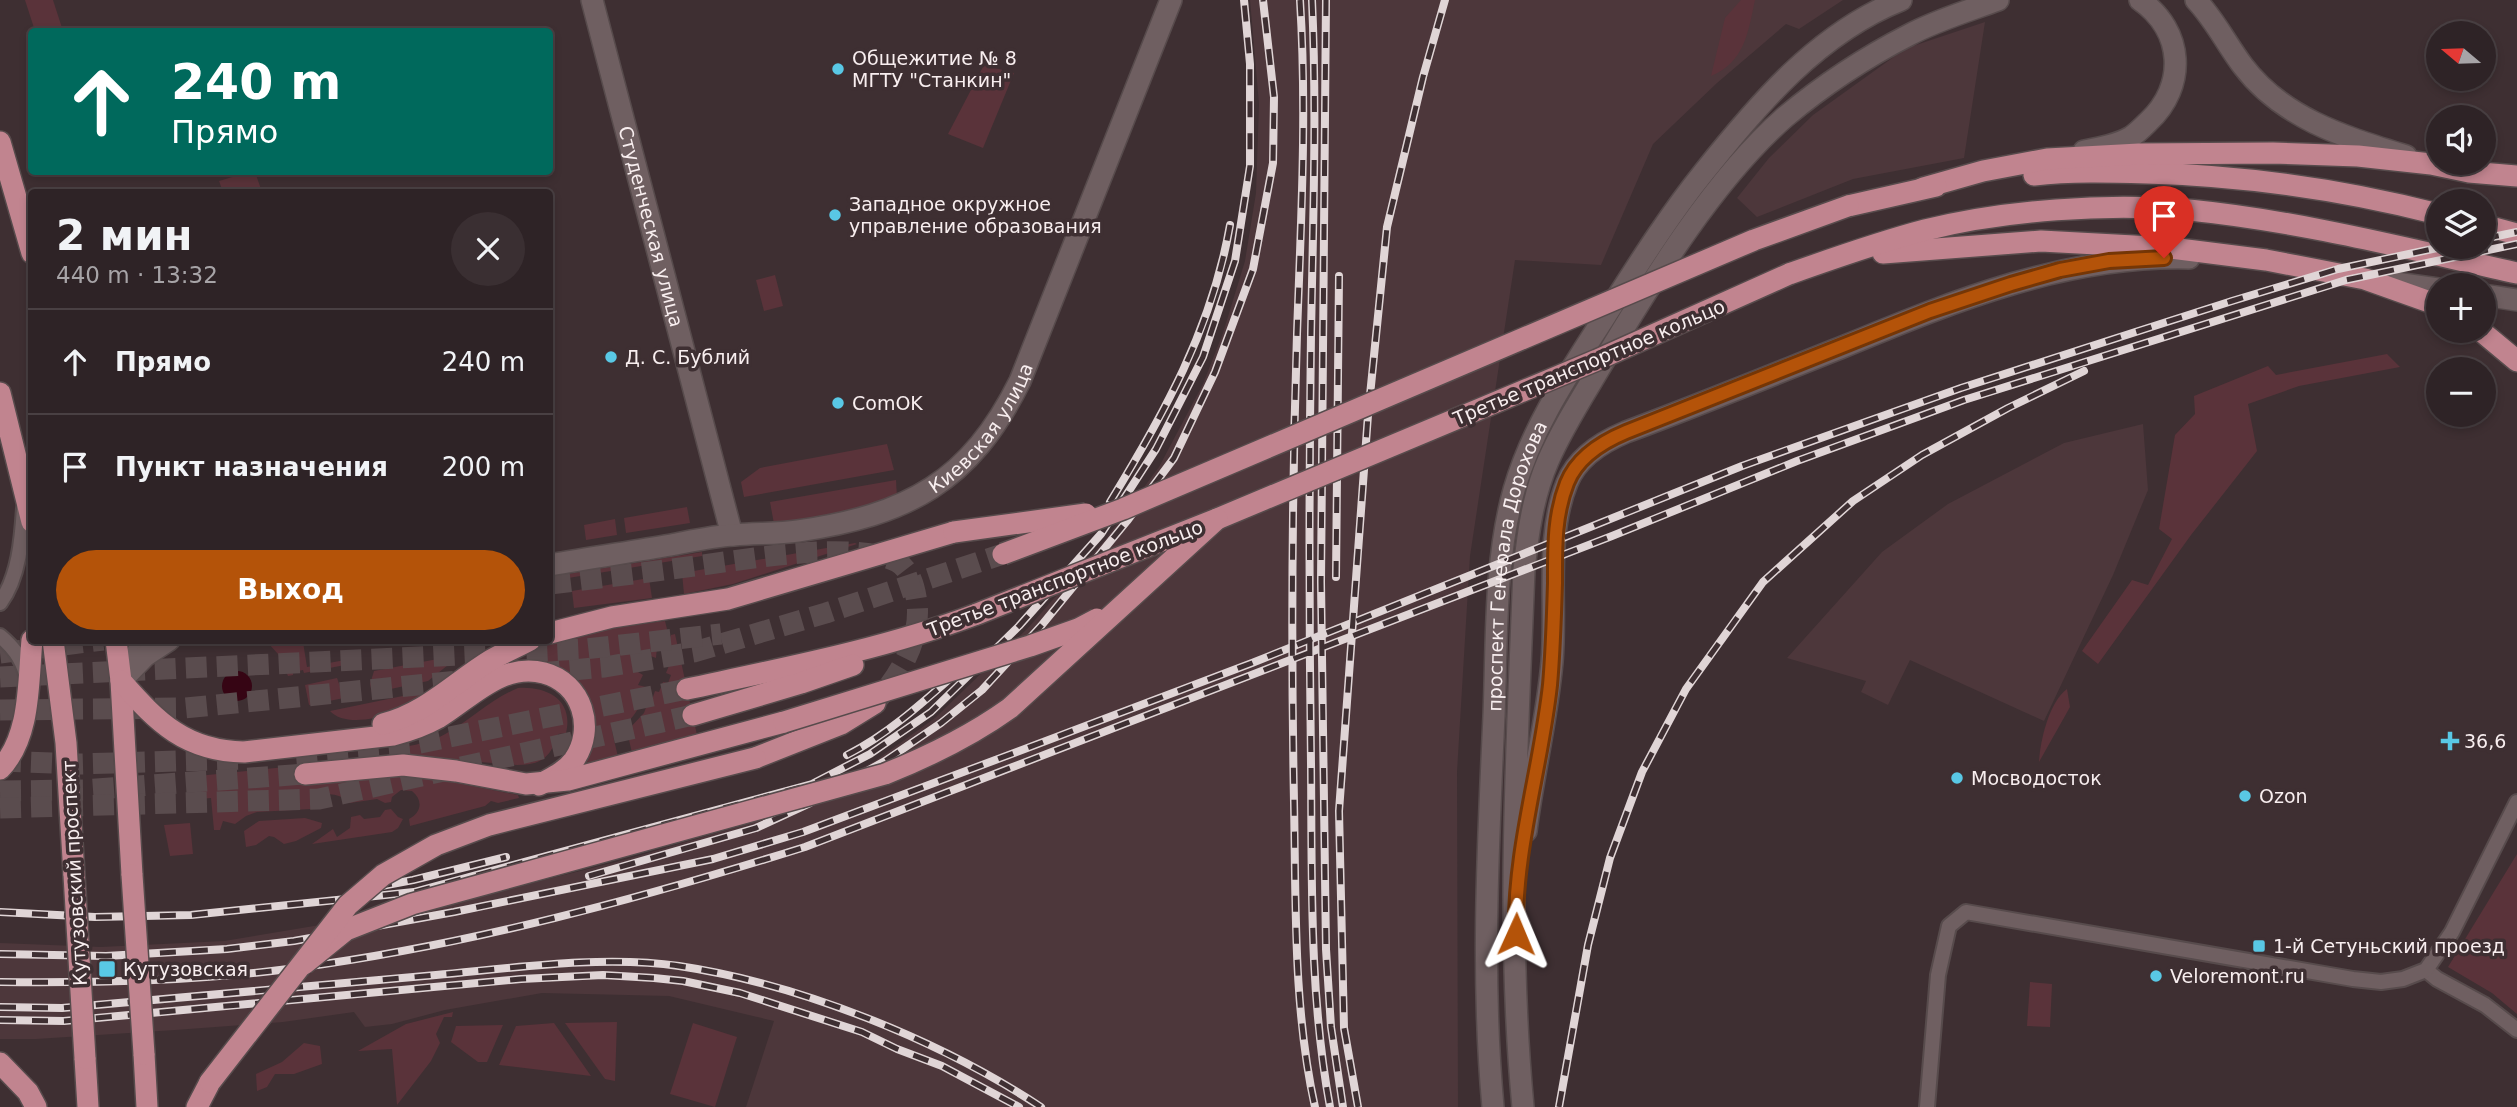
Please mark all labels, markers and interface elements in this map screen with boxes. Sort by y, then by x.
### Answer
north arrow [2426,21,2496,91]
map controls [2426,21,2496,427]
place label: Общежитие № 8 МГТУ "Станкин" [852,47,1017,91]
text: 240 m [171,54,341,111]
icon: ahead [56,56,147,147]
marker: Общежитие № 8 МГТУ "Станкин" [830,61,846,77]
button: sound [2426,105,2496,175]
text: Прямо [171,113,278,151]
street label: Студенческая улица [614,123,688,329]
pin [2134,186,2194,258]
button: layers [2426,189,2496,259]
place label: Западное окружное управление образования [849,193,1102,237]
icon: arrive [2145,197,2183,235]
marker: Западное окружное управление образования [827,207,843,223]
text: 2 мин [56,211,193,260]
button: close [451,212,525,286]
text: 440 m · 13:32 [56,262,218,288]
button: + [2426,273,2496,343]
street label: Третье транспортное кольцо [1449,295,1728,430]
icon: ahead [56,343,94,381]
place label: Д. С. Бублий [625,346,750,368]
text: Прямо [115,347,211,377]
text: 240 m [442,347,525,377]
marker: Д. С. Бублий [603,349,619,365]
button: − [2426,357,2496,427]
street label: Киевская улица [924,360,1037,498]
place label: ComOK [852,392,923,414]
marker: ComOK [830,395,846,411]
street label: проспект Генерала Дорохова [1483,417,1551,712]
icon: arrive [56,448,94,486]
text: Пункт назначения [115,452,388,482]
text: 200 m [442,452,525,482]
street label: Третье транспортное кольцо [923,515,1206,641]
button: Выход [56,550,525,630]
place label: 36,6 [2464,730,2506,752]
marker: 36,6 [2442,733,2458,749]
street label: Кутузовский проспект [57,760,91,986]
place label: Мосводосток [1971,767,2102,789]
marker: Мосводосток [1949,770,1965,786]
place label: Ozon [2259,785,2308,807]
marker: Ozon [2237,788,2253,804]
position arrow [1479,897,1553,971]
place label: 1-й Сетуньский проезд [2273,935,2505,957]
marker: 1-й Сетуньский проезд [2251,938,2267,954]
place label: Кутузовская [123,958,248,980]
marker: Кутузовская [97,959,117,979]
place label: Veloremont.ru [2170,965,2305,987]
marker: Veloremont.ru [2148,968,2164,984]

